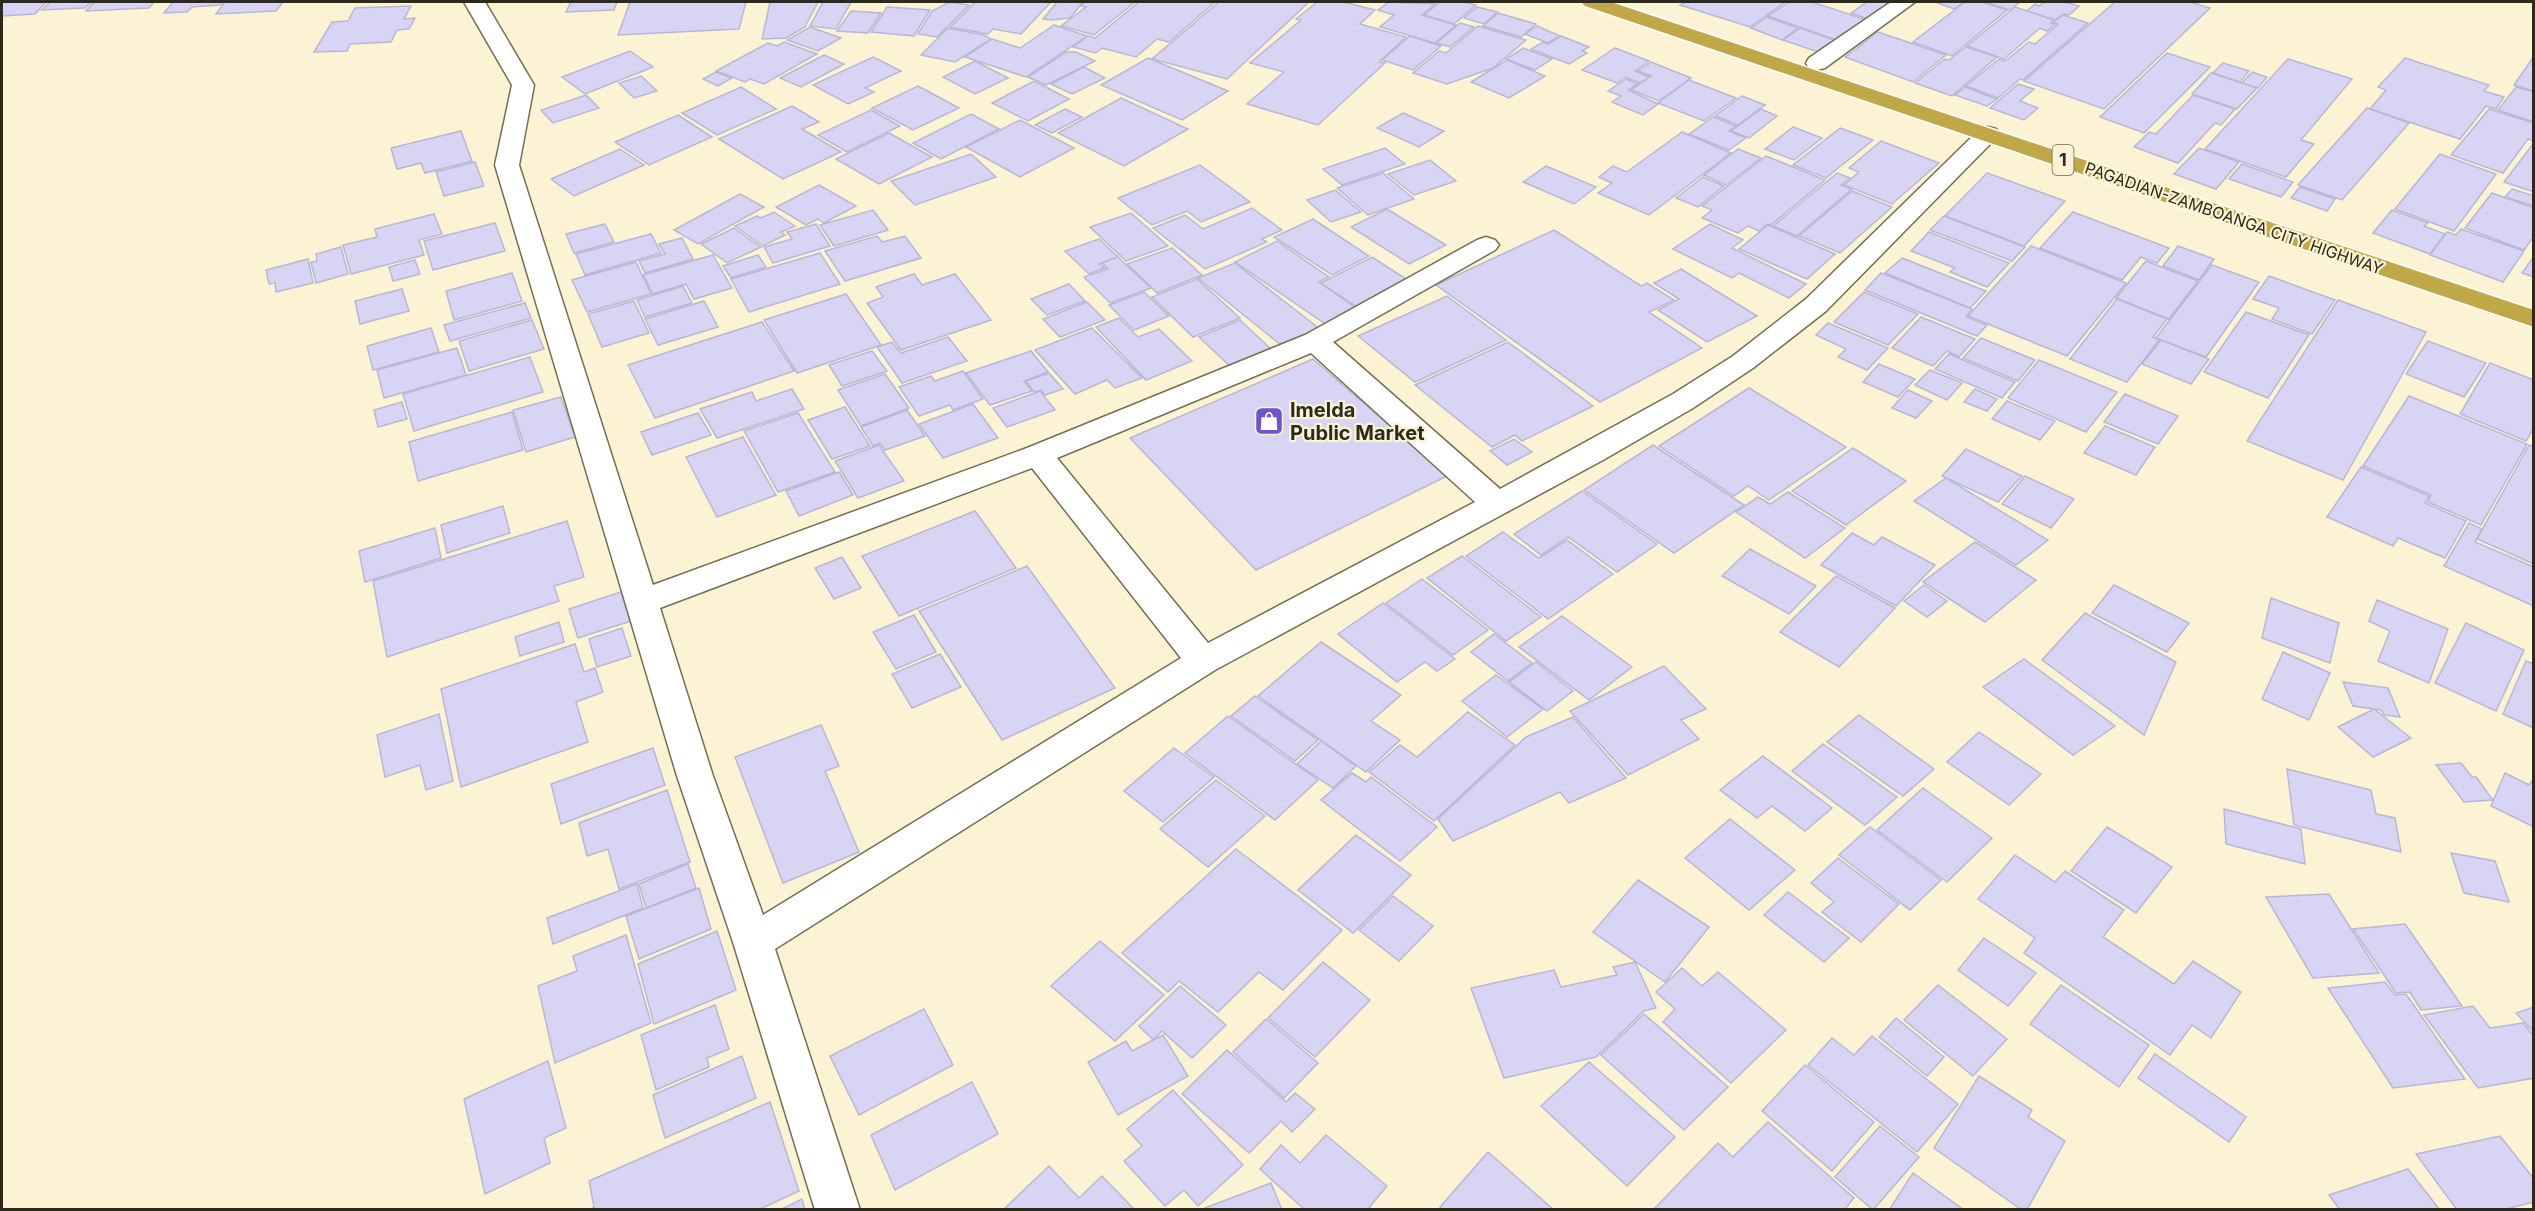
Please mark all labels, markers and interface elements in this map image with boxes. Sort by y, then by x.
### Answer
road number: 1 [2052,145,2074,175]
street label: PAGADIAN-ZAMBOANGA CITY HIGHWAY [2082,157,2386,279]
place label: Imelda Public Market [1290,398,1424,445]
shop icon: Imelda Public Market [1253,405,1285,437]

